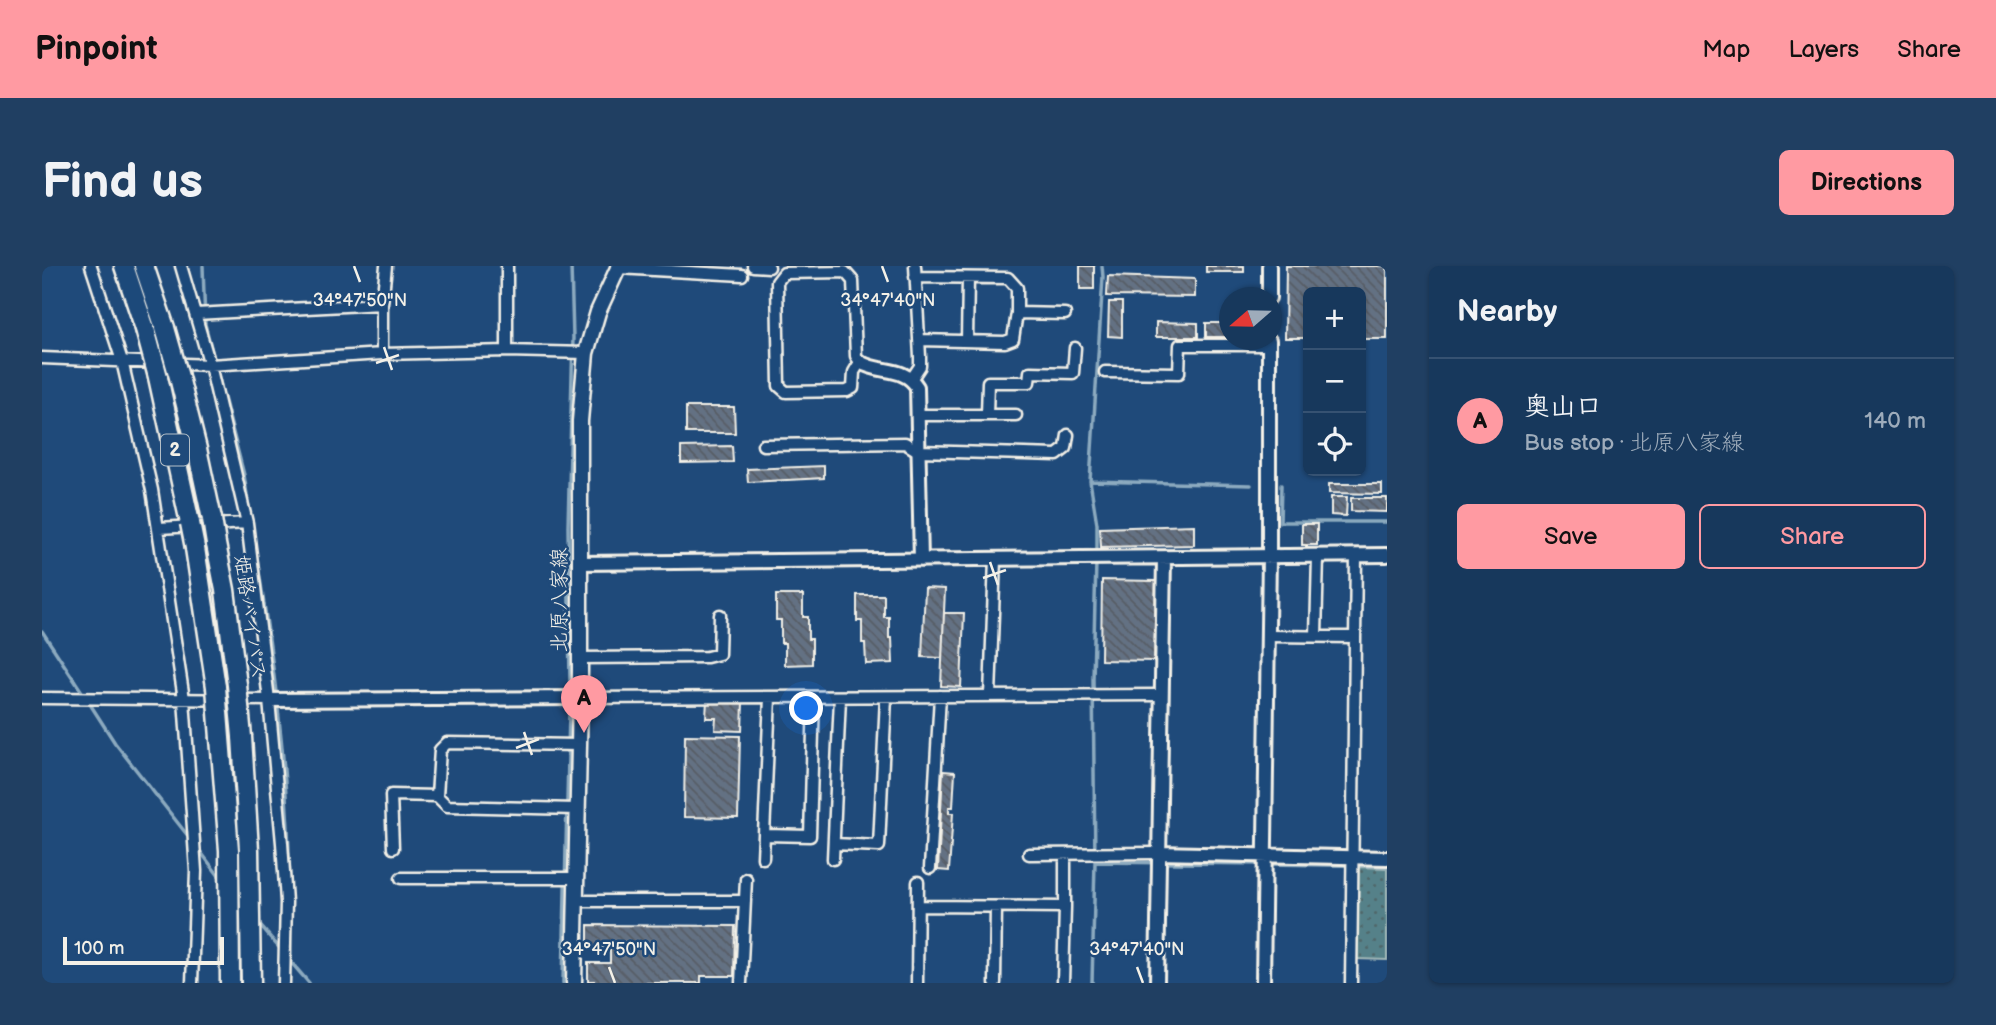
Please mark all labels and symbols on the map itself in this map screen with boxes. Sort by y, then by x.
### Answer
north arrow [1219,287,1282,350]
text: 34°47'50"N [313,290,407,311]
text: 34°47'40"N [840,290,936,311]
road number: 2 [161,434,189,466]
street label: 北原八家線 [547,548,572,653]
street label: 姫路バイパス [229,553,271,681]
pin: A [561,675,607,733]
your location [789,691,823,725]
scale bar [63,934,224,966]
text: 34°47'50"N [562,939,656,960]
text: 34°47'40"N [1089,939,1185,960]

